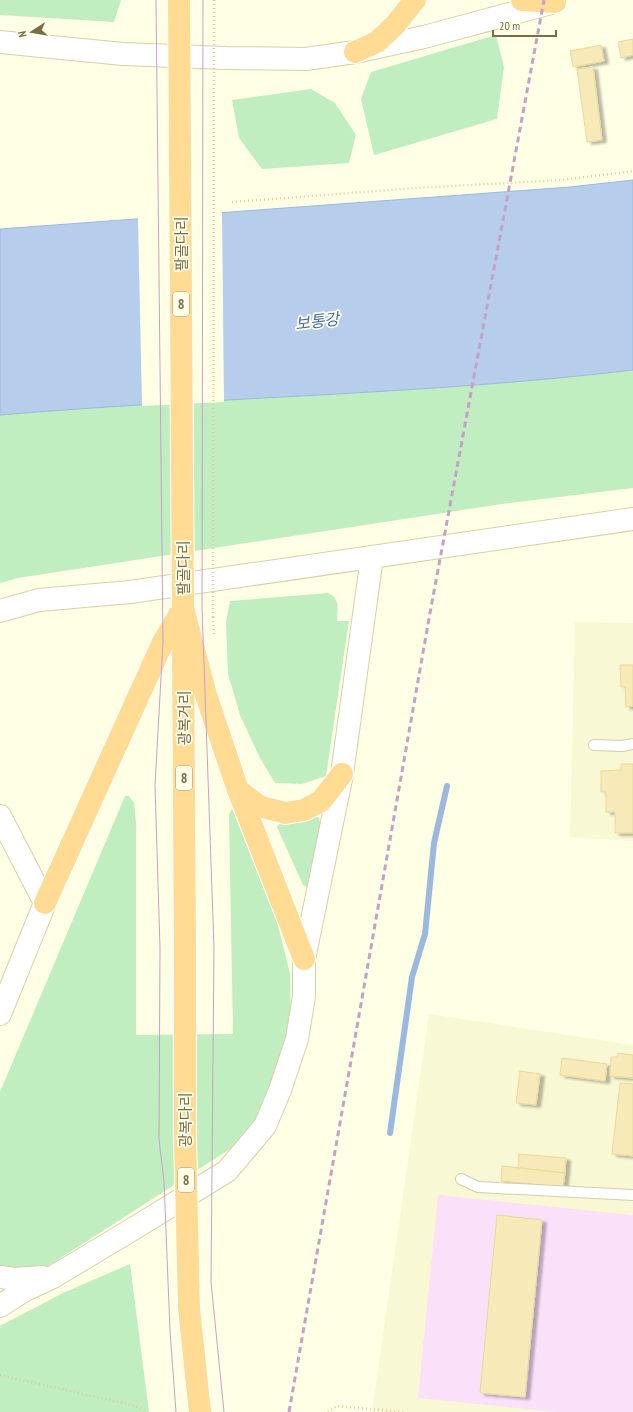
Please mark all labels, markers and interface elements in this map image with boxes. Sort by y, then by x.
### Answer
north arrow [12,12,52,52]
scale bar [493,12,556,38]
text: 20 m [499,18,520,33]
text: N [15,30,30,38]
street label: 팔골다리 [172,216,191,272]
road number: 8 [173,292,189,316]
water label: 보통강 [294,308,342,334]
street label: 팔골다리 [174,540,193,596]
street label: 광복거리 [175,690,194,746]
road number: 8 [176,766,192,790]
street label: 광복다리 [176,1092,195,1148]
road number: 8 [178,1168,194,1192]

